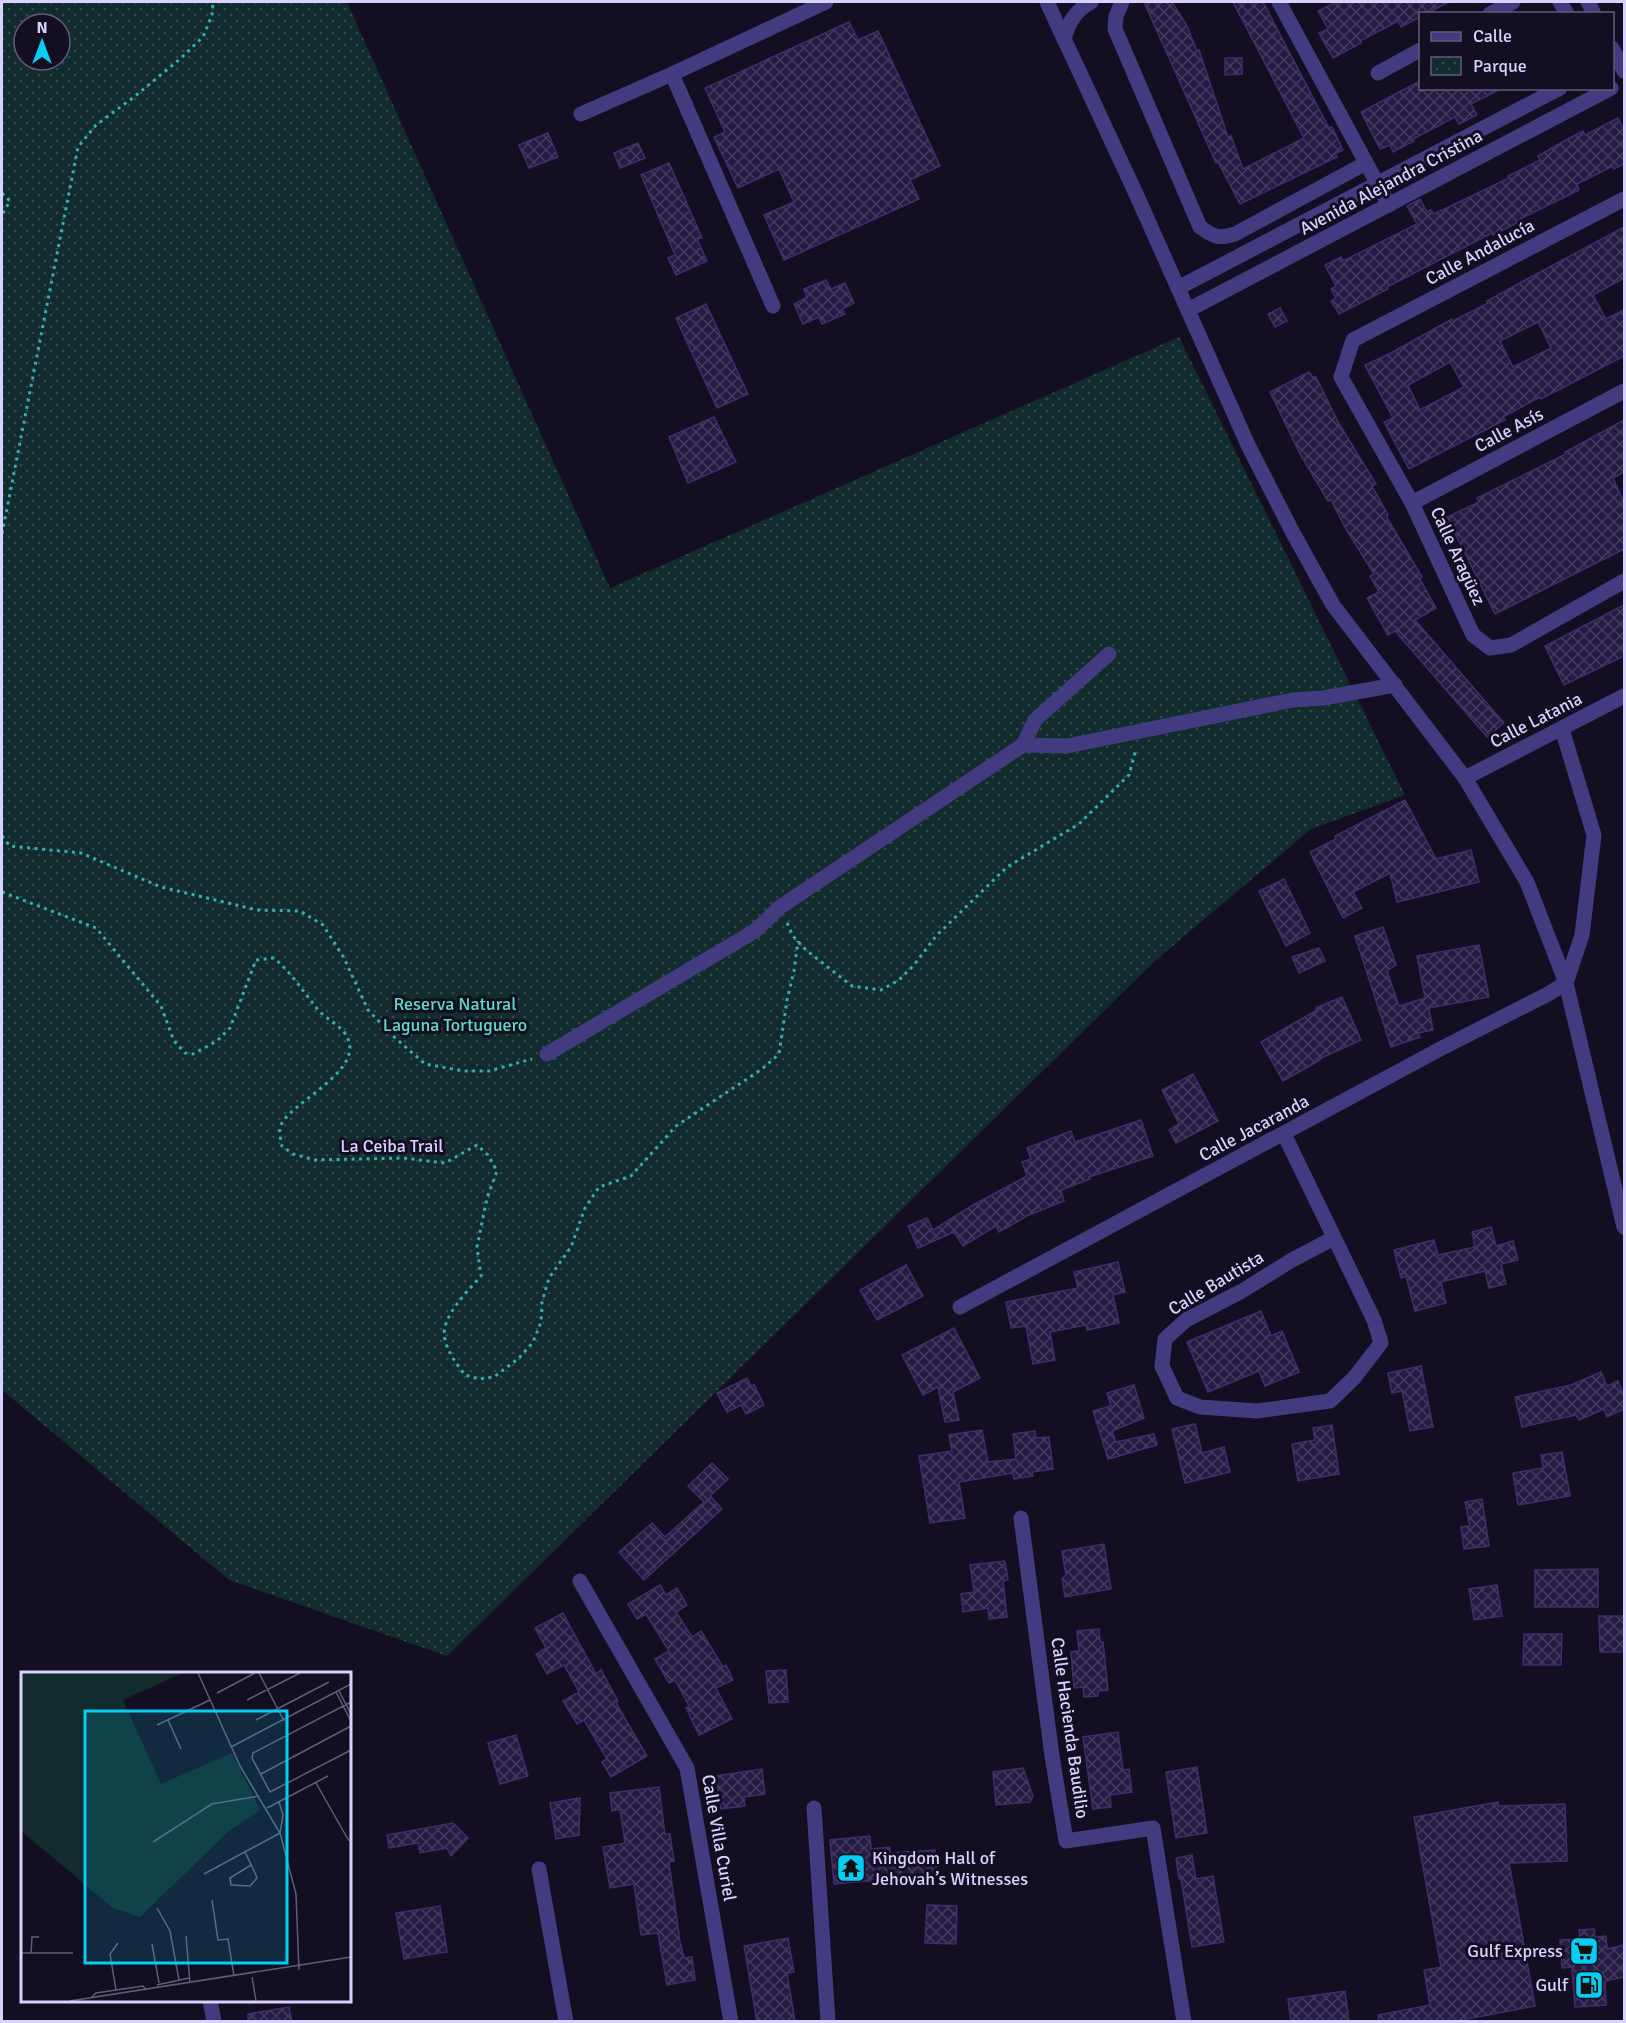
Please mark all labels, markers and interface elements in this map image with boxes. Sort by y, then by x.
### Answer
north arrow [12,12,72,72]
legend [1419,12,1614,90]
text: N [36,18,48,38]
text: Calle [1473,25,1512,47]
text: Parque [1473,55,1527,77]
street label: Avenida Alejandra Cristina [1296,124,1486,240]
street label: Calle Andalucía [1422,214,1538,290]
street label: Calle Asís [1471,403,1547,457]
street label: Calle Aragüez [1426,503,1490,609]
street label: Calle Latania [1486,687,1586,753]
park label: Reserva Natural Laguna Tortuguero [383,993,527,1036]
street label: Calle Jacaranda [1195,1090,1313,1166]
street label: La Ceiba Trail [340,1135,444,1157]
street label: Calle Bautista [1164,1246,1268,1320]
street label: Calle Hacienda Baudilio [1046,1636,1094,1820]
inset map [21,1672,351,2002]
street label: Calle Villa Curiel [697,1773,741,1903]
place label: Kingdom Hall of Jehovah’s Witnesses [872,1847,1028,1890]
temple icon: Kingdom Hall of Jehovah’s Witnesses [835,1852,867,1884]
supermarket icon: Gulf Express [1568,1935,1600,1967]
place label: Gulf Express [1467,1940,1563,1962]
fuel station icon: Gulf [1573,1969,1605,2001]
place label: Gulf [1535,1974,1569,1996]

